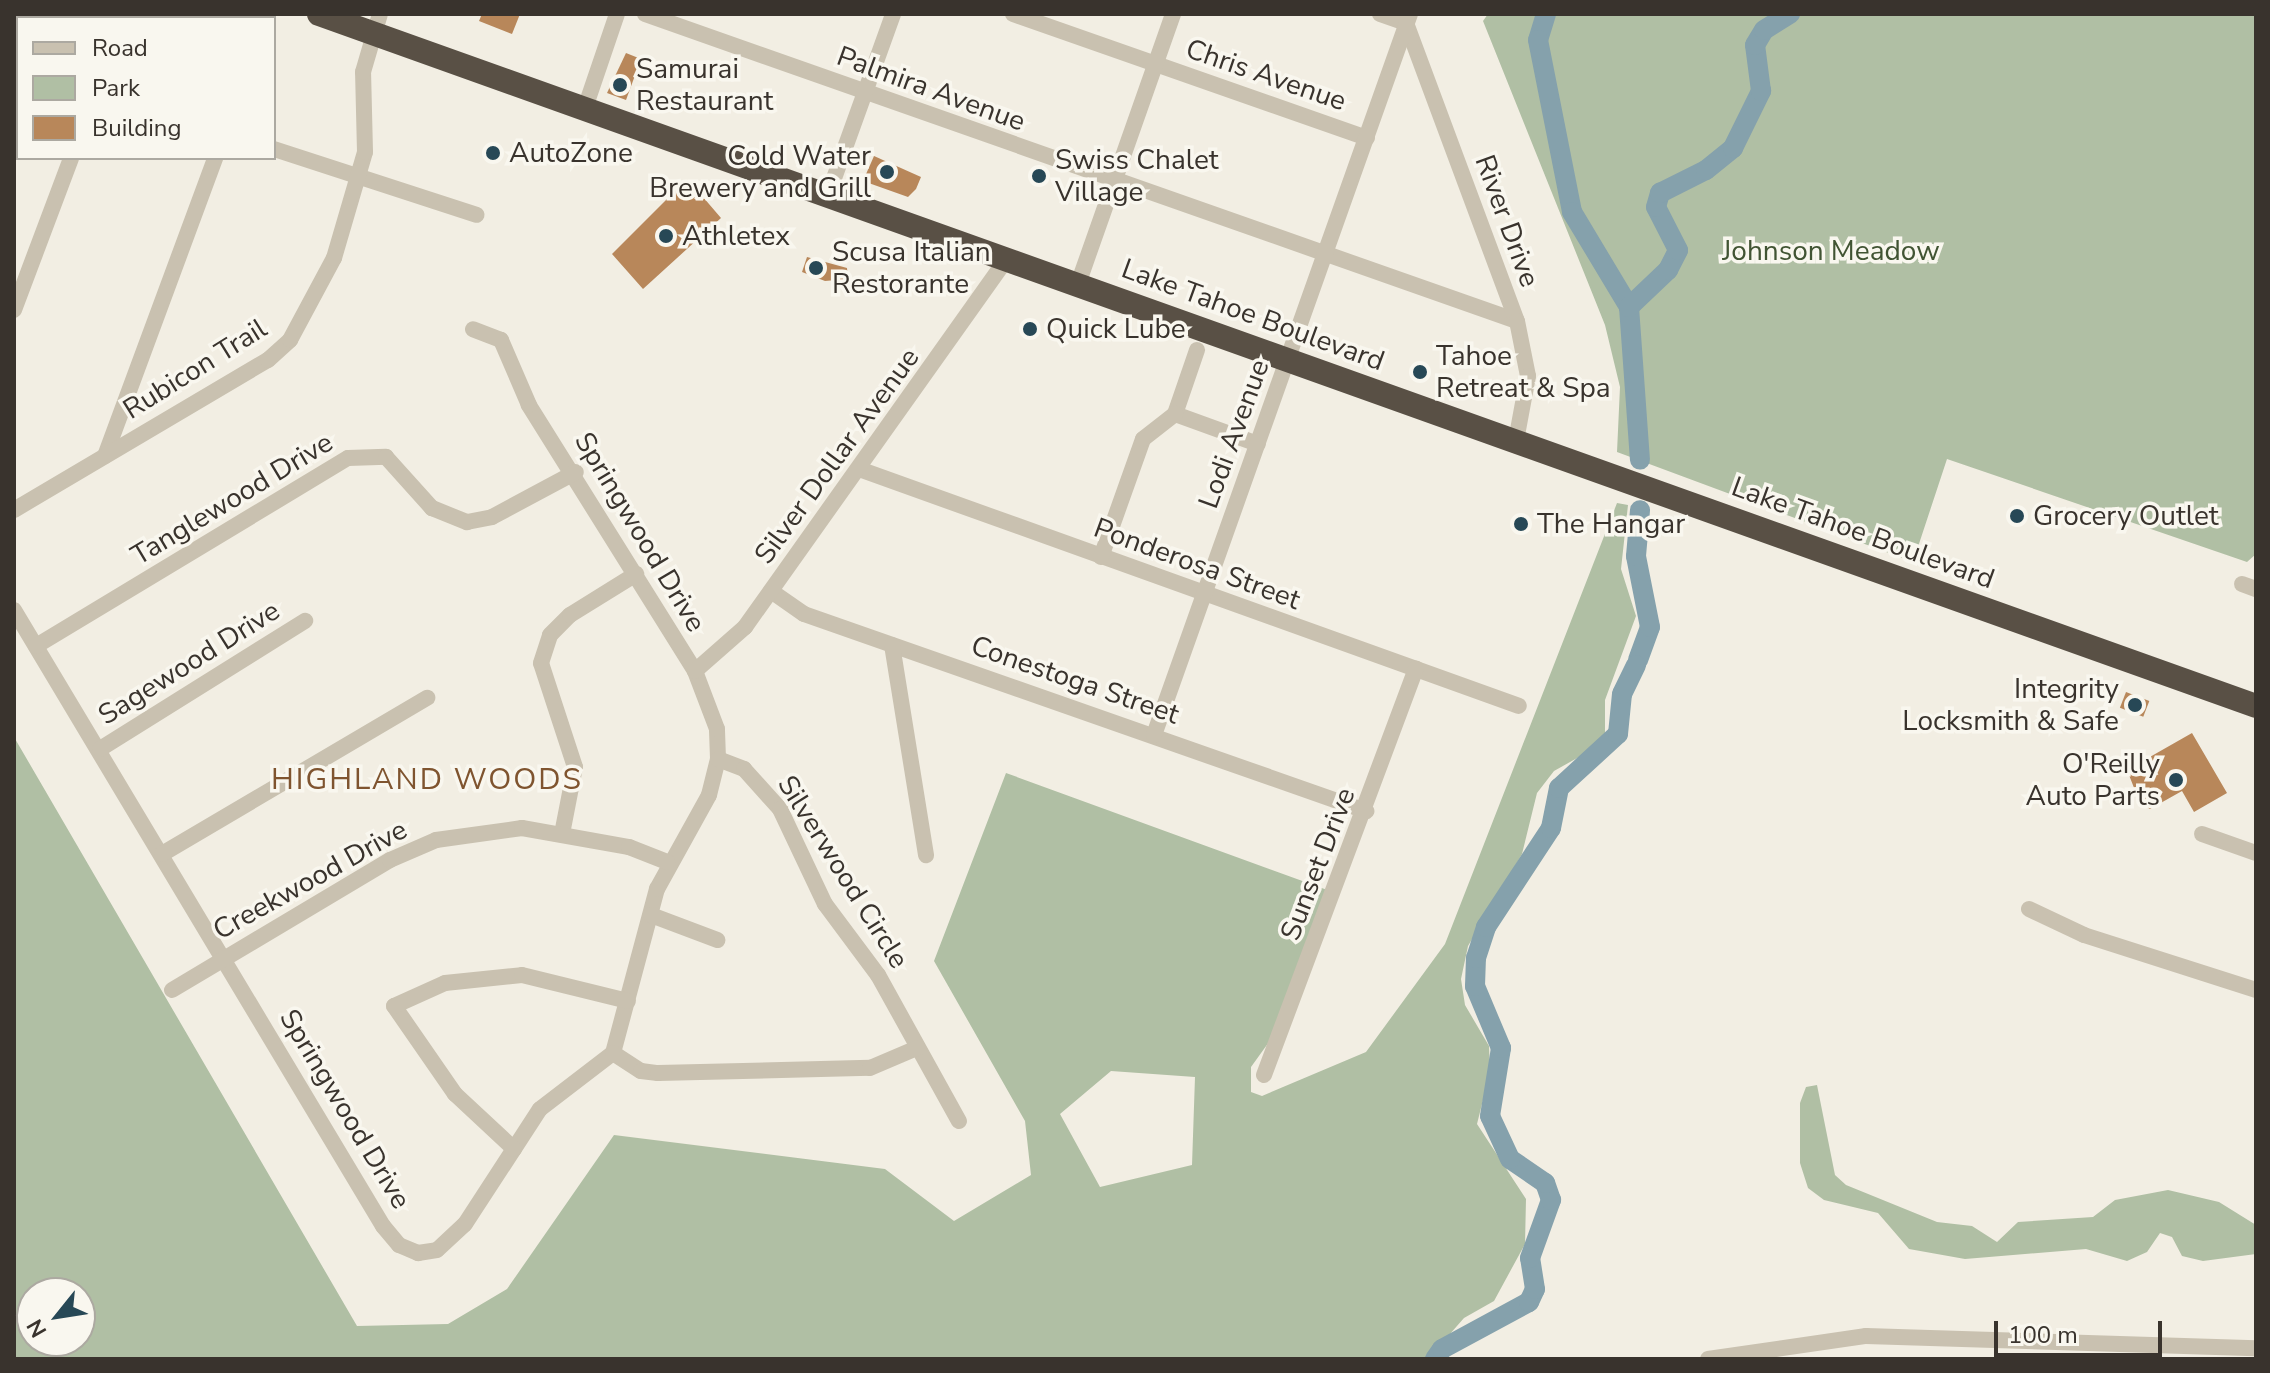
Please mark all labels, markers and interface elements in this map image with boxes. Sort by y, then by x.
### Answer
legend [16,16,276,160]
text: Road [92,32,148,64]
street label: Chris Avenue [1181,32,1351,118]
street label: Palmira Avenue [832,39,1030,139]
place label: Samurai Restaurant [636,52,773,118]
text: Park [92,72,140,104]
marker: Samurai Restaurant [611,76,629,94]
text: Building [92,112,182,144]
place label: AutoZone [509,136,633,170]
place label: Cold Water Brewery and Grill [649,139,871,205]
place label: Swiss Chalet Village [1055,143,1219,209]
marker: AutoZone [484,144,502,162]
street label: River Drive [1468,150,1546,292]
marker: Cold Water Brewery and Grill [878,163,896,181]
marker: Swiss Chalet Village [1030,167,1048,185]
place label: Athletex [682,219,790,253]
marker: Athletex [657,227,675,245]
park label: Johnson Meadow [1722,234,1940,268]
place label: Scusa Italian Restorante [832,235,991,301]
street label: Lake Tahoe Boulevard [1117,252,1389,378]
marker: Scusa Italian Restorante [807,259,825,277]
street label: Rubicon Trail [117,312,273,426]
place label: Quick Lube [1046,312,1186,346]
marker: Quick Lube [1021,320,1039,338]
place label: Tahoe Retreat & Spa [1436,339,1611,405]
street label: Silver Dollar Avenue [748,342,926,570]
street label: Lodi Avenue [1192,355,1276,513]
marker: Tahoe Retreat & Spa [1411,363,1429,381]
street label: Tanglewood Drive [125,426,339,572]
street label: Springwood Drive [567,426,713,638]
street label: Lake Tahoe Boulevard [1727,470,1999,596]
place label: Grocery Outlet [2033,499,2219,533]
place label: The Hangar [1537,507,1685,541]
marker: Grocery Outlet [2008,507,2026,525]
street label: Ponderosa Street [1089,511,1305,617]
marker: The Hangar [1512,515,1530,533]
street label: Sagewood Drive [92,594,286,732]
street label: Conestoga Street [967,629,1183,731]
place label: Integrity Locksmith & Safe [1902,672,2119,738]
marker: Integrity Locksmith & Safe [2126,696,2144,714]
place label: O'Reilly Auto Parts [2026,747,2160,813]
district label: HIGHLAND WOODS [271,762,583,798]
street label: Silverwood Circle [770,769,916,975]
marker: O'Reilly Auto Parts [2167,771,2185,789]
street label: Sunset Drive [1274,783,1362,945]
street label: Creekwood Drive [207,813,413,947]
street label: Springwood Drive [272,1003,418,1215]
north arrow [16,1277,96,1357]
scale bar [1998,1305,2166,1355]
text: N [20,1313,54,1343]
text: 100 m [2008,1319,2078,1351]

